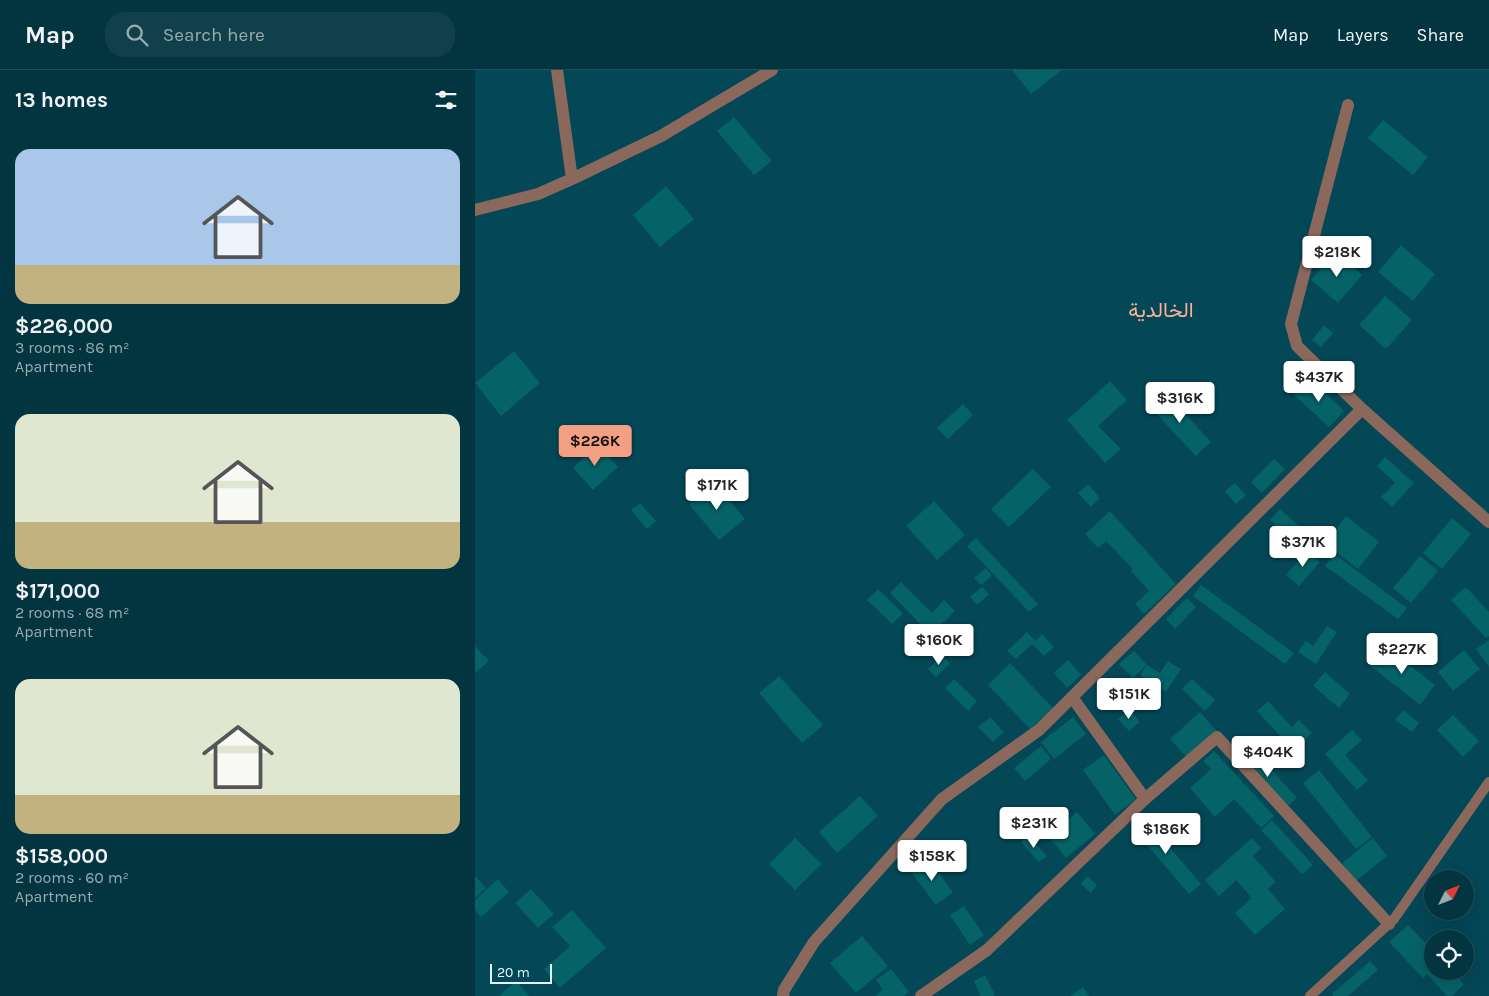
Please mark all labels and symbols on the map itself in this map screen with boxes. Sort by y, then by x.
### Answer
pin: $218K [1302,236,1372,278]
district label: الخالدية [1128,298,1194,322]
pin: $437K [1284,360,1354,403]
pin: $316K [1145,382,1215,424]
pin: $226K [560,424,630,467]
pin: $171K [682,468,752,511]
pin: $371K [1268,526,1338,568]
pin: $160K [904,624,974,666]
pin: $227K [1367,632,1437,675]
pin: $151K [1094,678,1164,720]
pin: $404K [1233,736,1303,778]
pin: $231K [999,806,1069,849]
pin: $186K [1131,812,1201,855]
pin: $158K [897,840,967,882]
north arrow [1424,870,1474,920]
scale bar [490,961,553,984]

